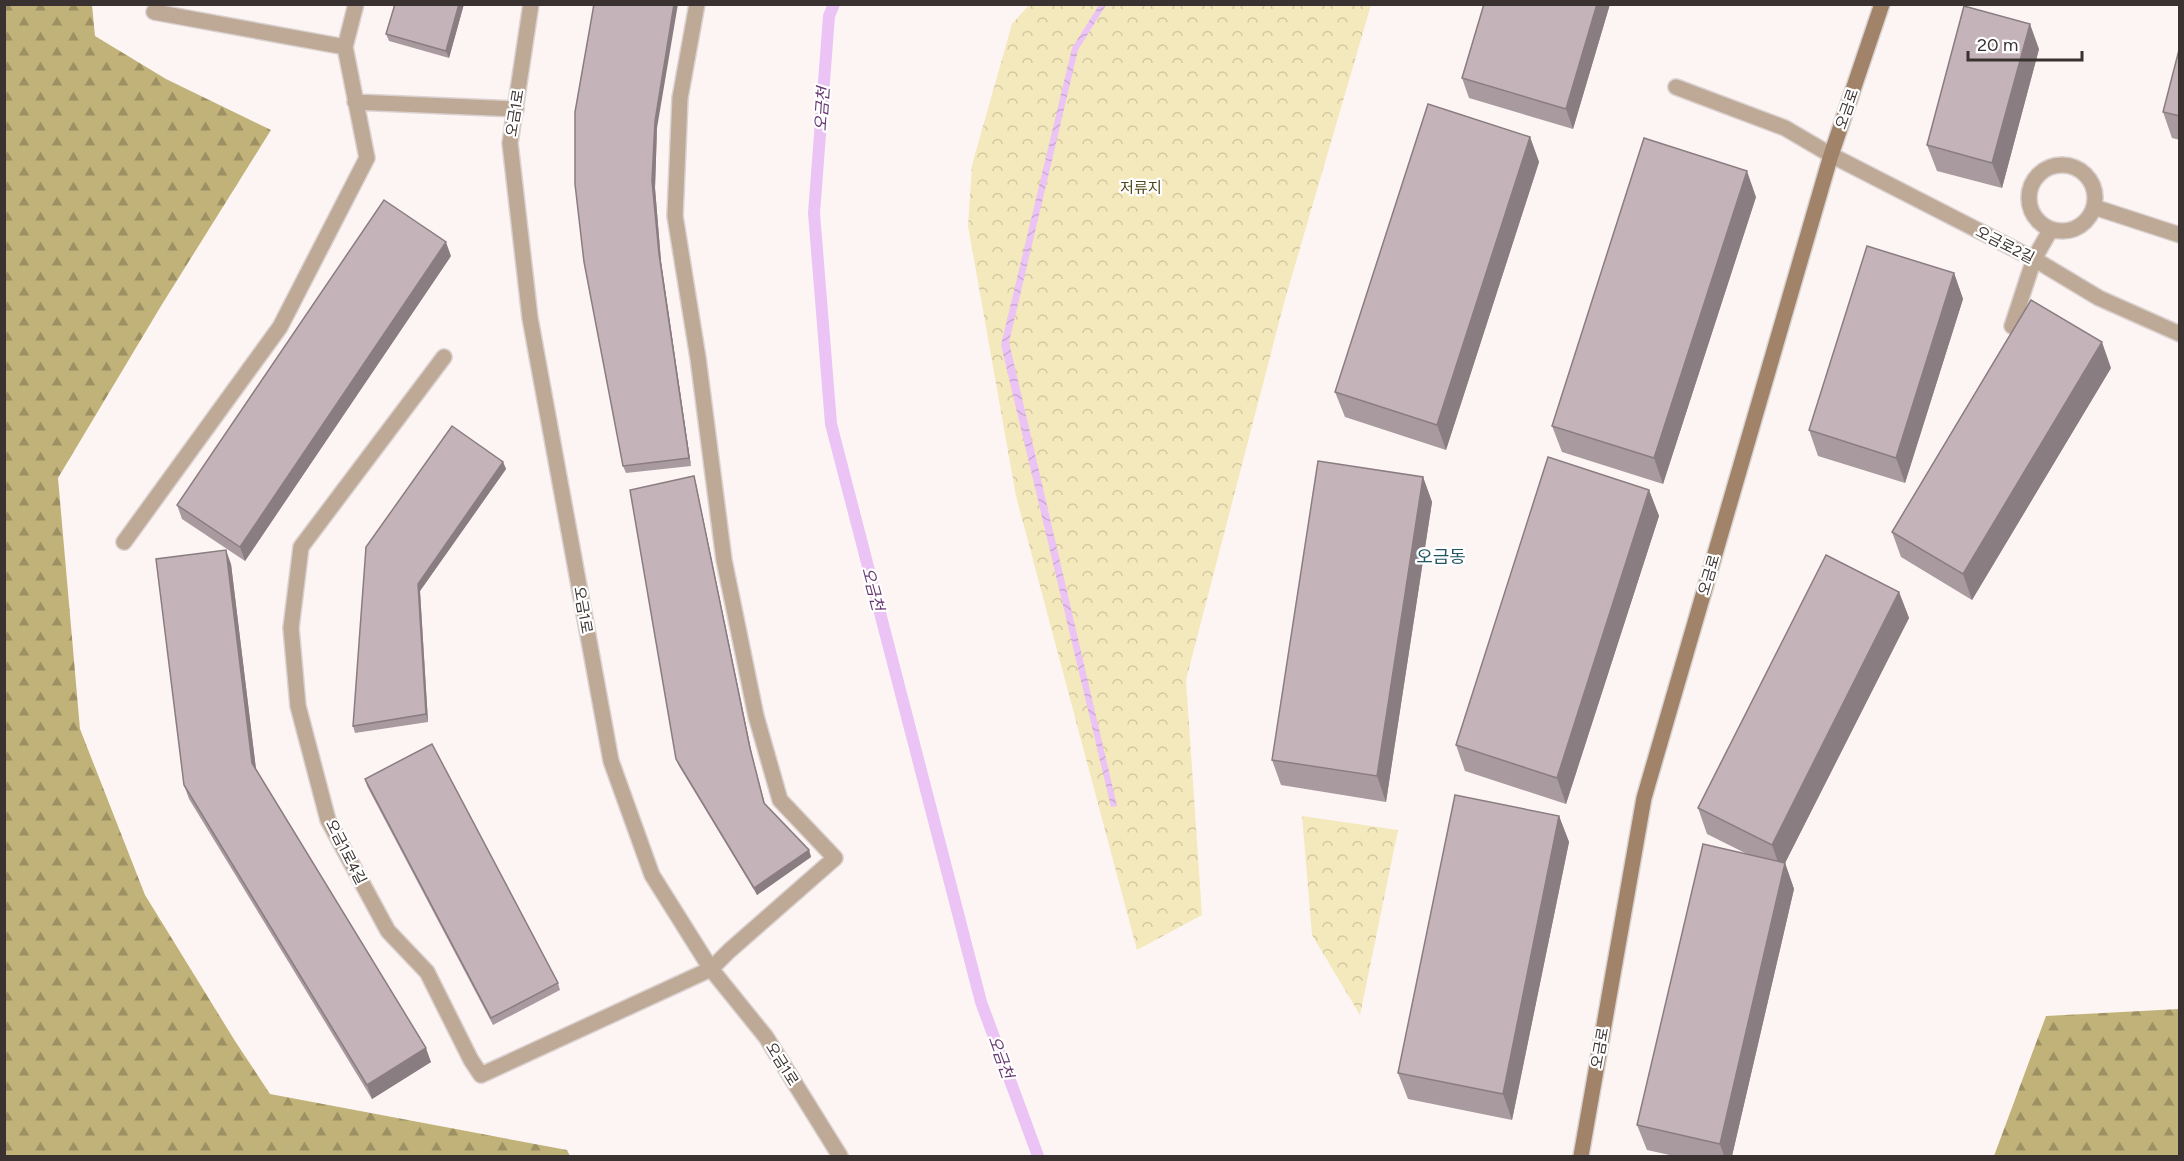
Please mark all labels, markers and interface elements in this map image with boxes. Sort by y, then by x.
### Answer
scale bar [1968,24,2082,62]
text: 20 m [1977,34,2018,56]
water label: 오금천 [811,84,833,132]
street label: 오금로 [1832,86,1862,132]
street label: 오금1로 [502,88,528,138]
park label: 저류지 [1120,179,1162,197]
street label: 오금로2길 [1973,223,2037,267]
district label: 오금동 [1416,546,1466,568]
street label: 오금로 [1695,553,1723,597]
water label: 오금천 [858,565,888,615]
street label: 오금1로 [570,585,596,635]
street label: 오금1로4길 [322,816,370,888]
street label: 오금로 [1588,1026,1612,1070]
water label: 오금천 [985,1033,1018,1083]
street label: 오금1로 [762,1039,802,1089]

